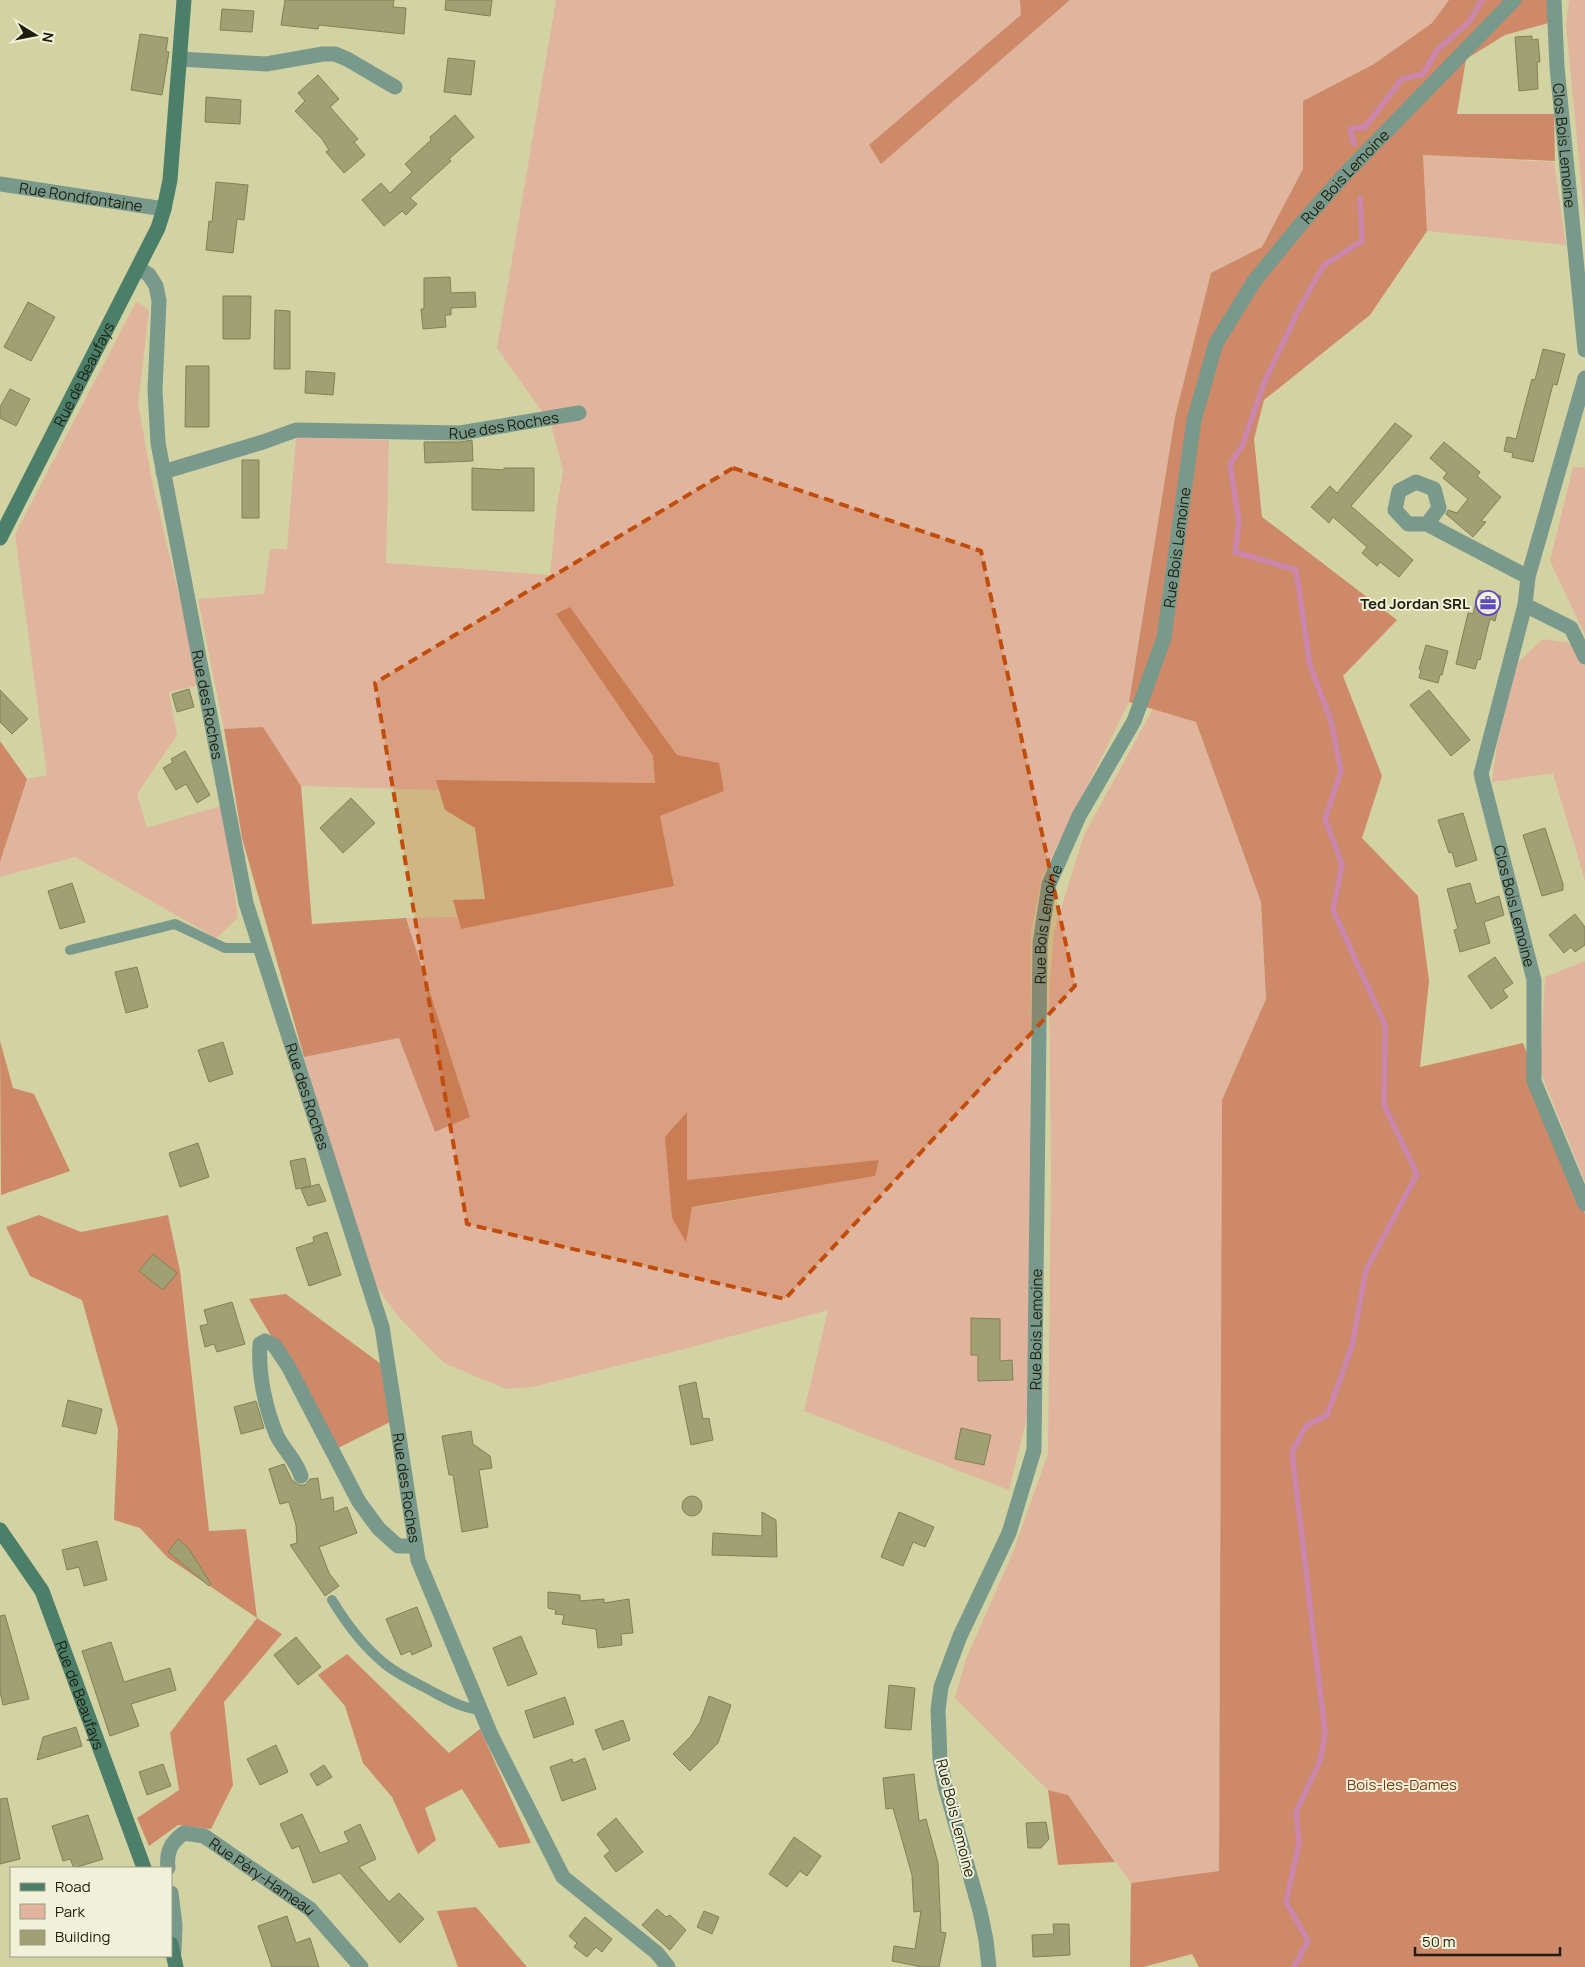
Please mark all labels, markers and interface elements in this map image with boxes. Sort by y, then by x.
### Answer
north arrow [10,10,60,60]
text: N [38,31,59,44]
street label: Clos Bois Lemoine [1548,82,1581,209]
street label: Rue Bois Lemoine [1296,124,1394,228]
street label: Rue Rondfontaine [18,177,144,216]
street label: Rue de Beaufays [48,318,119,430]
street label: Rue des Roches [449,406,560,444]
street label: Rue Bois Lemoine [1158,486,1195,609]
office icon: Ted Jordan SRL [1475,590,1501,616]
place label: Ted Jordan SRL [1360,593,1470,614]
street label: Rue des Roches [187,648,229,761]
street label: Clos Bois Lemoine [1489,843,1541,969]
street label: Rue Bois Lemoine [1029,861,1067,984]
street label: Rue des Roches [281,1040,335,1152]
street label: Rue Bois Lemoine [1024,1268,1047,1390]
street label: Rue des Roches [388,1431,426,1544]
street label: Rue de Beaufays [51,1638,110,1753]
street label: Rue Bois Lemoine [931,1757,981,1880]
park label: Bois-les-Dames [1347,1774,1457,1795]
street label: Rue Péry-Hameau [205,1832,321,1919]
legend [10,1867,172,1957]
text: Road [55,1876,91,1897]
text: Park [55,1901,85,1922]
scale bar [1415,1924,1560,1956]
text: Building [55,1926,110,1947]
text: 50 m [1422,1931,1456,1952]

